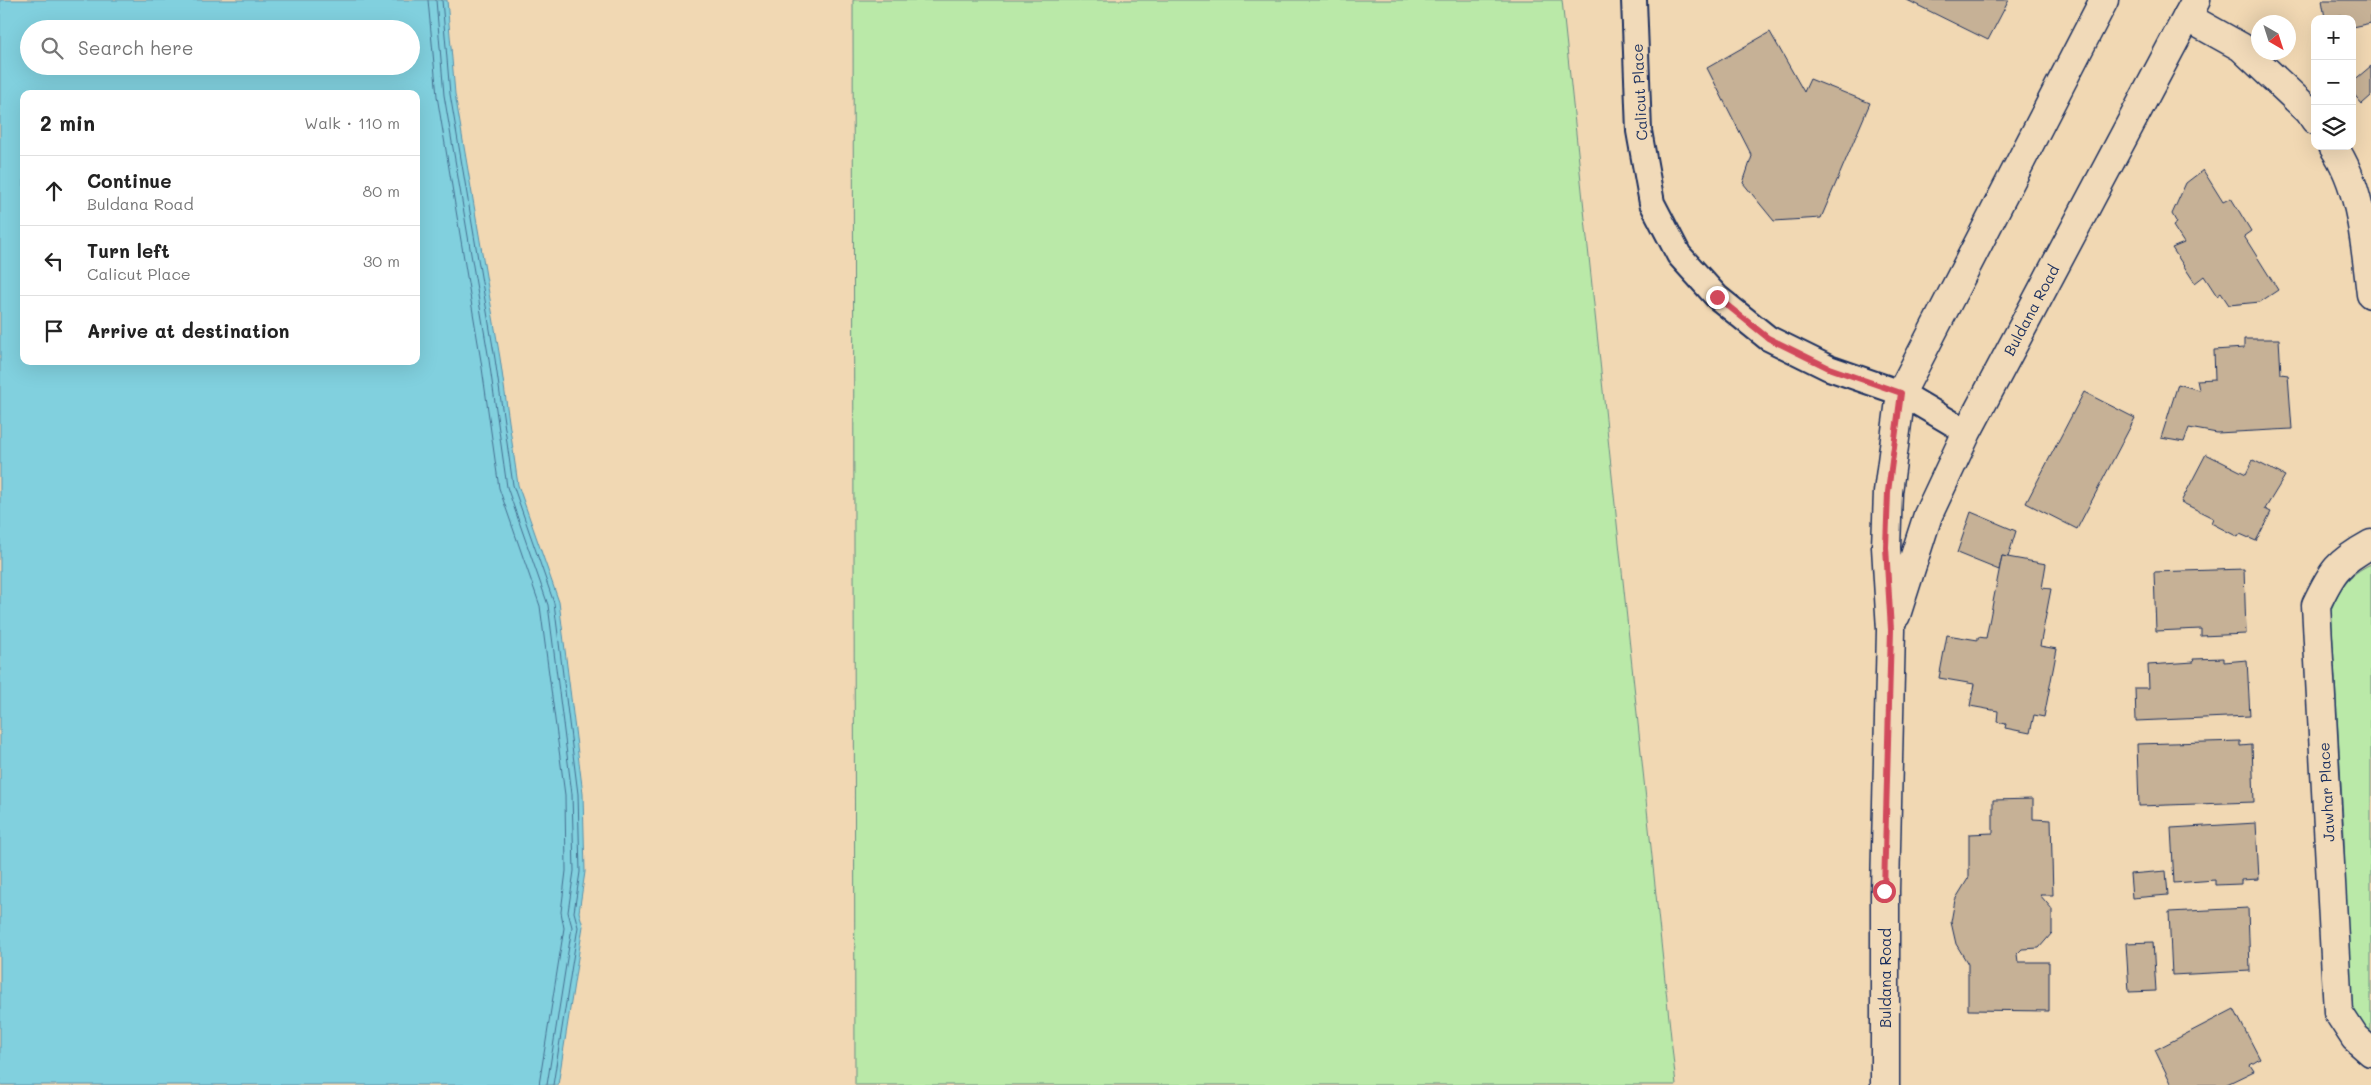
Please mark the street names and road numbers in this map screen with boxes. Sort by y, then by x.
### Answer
street label: Calicut Place [1626,43,1652,141]
street label: Buldana Road [1999,261,2063,359]
street label: Jawhar Place [2313,742,2339,842]
street label: Buldana Road [1875,928,1895,1028]

